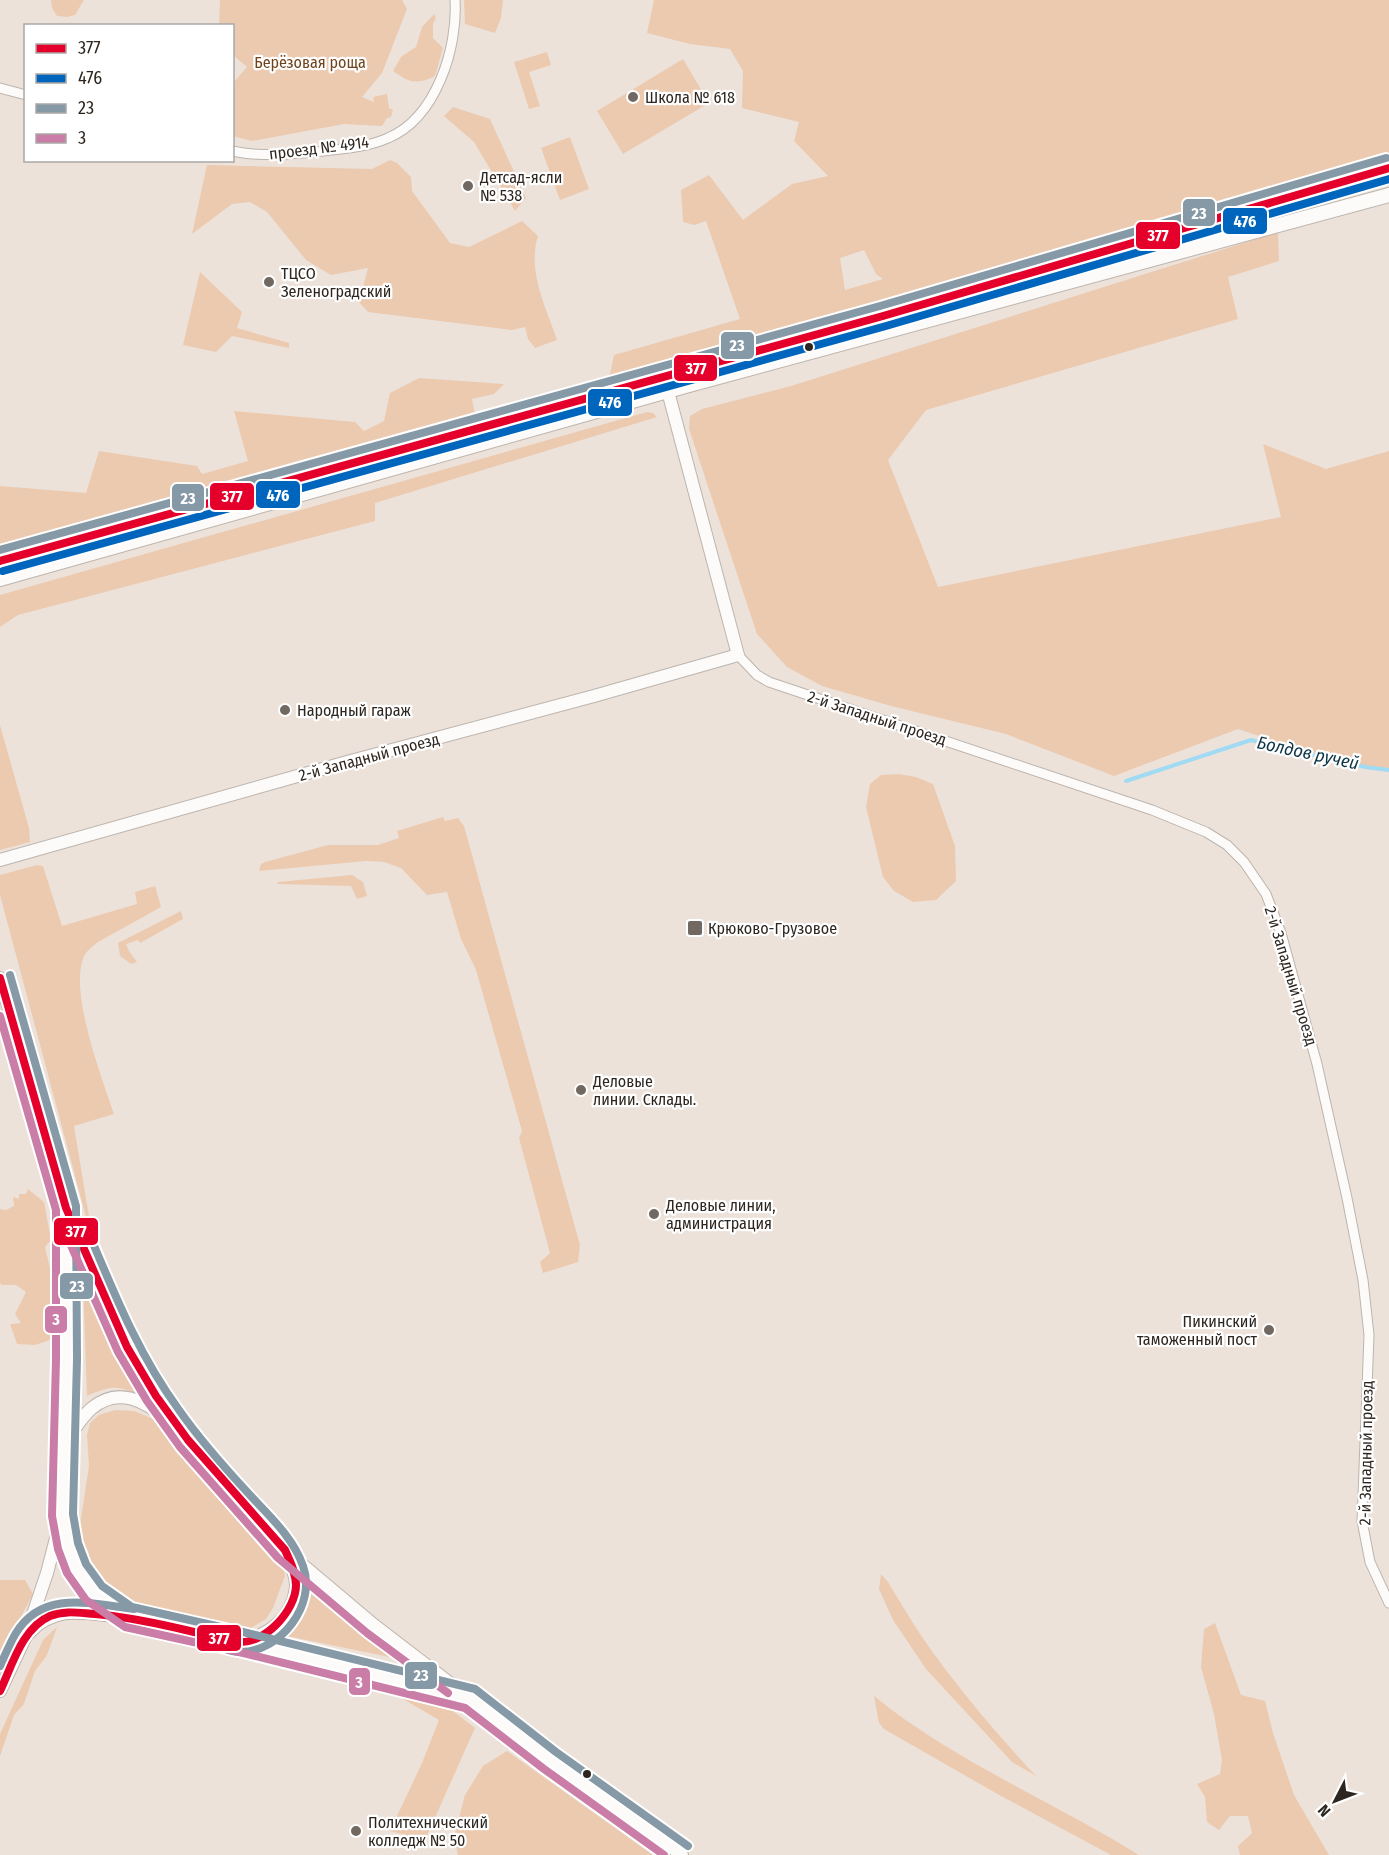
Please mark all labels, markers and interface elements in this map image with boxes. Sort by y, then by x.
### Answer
legend [24,24,234,162]
text: 377 [78,37,101,59]
park label: Берёзовая роща [254,53,366,72]
text: 476 [78,67,102,89]
place label: Школа № 618 [645,88,735,107]
marker: Школа № 618 [626,90,640,104]
text: 23 [78,97,94,119]
text: 3 [78,127,86,149]
street label: проезд № 4914 [268,132,370,164]
place label: Детсад-ясли № 538 [479,168,562,205]
marker: Детсад-ясли № 538 [461,179,475,193]
line badge: 23 [1182,198,1216,227]
text: 23 [1191,204,1207,223]
line badge: 476 [1222,207,1268,235]
text: 476 [1234,212,1256,231]
line badge: 377 [1135,221,1181,250]
text: 377 [1146,226,1169,245]
place label: ТЦСО Зеленоградский [281,264,391,301]
marker: ТЦСО Зеленоградский [262,275,276,289]
line badge: 23 [720,331,755,360]
text: 23 [729,336,745,355]
unlabelled marker [803,341,815,353]
line badge: 377 [673,354,718,382]
text: 377 [684,359,707,378]
line badge: 476 [587,388,633,417]
text: 476 [599,393,621,412]
line badge: 476 [255,480,301,509]
line badge: 377 [209,482,255,511]
line badge: 23 [171,483,205,512]
text: 476 [267,486,289,505]
text: 377 [220,487,243,506]
text: 23 [180,489,196,508]
street label: 2-й Западный проезд [805,687,949,749]
place label: Народный гараж [297,701,412,720]
marker: Народный гараж [278,703,292,717]
street label: 2-й Западный проезд [297,729,441,785]
water label: Болдов ручей [1255,731,1361,775]
street label: 2-й Западный проезд [1261,904,1321,1048]
marker: Крюково-Грузовое [686,919,704,937]
place label: Крюково-Грузовое [708,919,837,938]
place label: Деловые линии. Склады. [592,1072,696,1109]
marker: Деловые линии. Склады. [574,1083,588,1097]
place label: Деловые линии, администрация [665,1196,776,1233]
marker: Деловые линии, администрация [647,1207,661,1221]
line badge: 377 [53,1217,99,1246]
text: 377 [64,1222,87,1241]
line badge: 23 [59,1272,94,1300]
text: 23 [69,1277,85,1296]
line badge: 3 [44,1305,68,1334]
text: 3 [51,1310,60,1329]
place label: Пикинский таможенный пост [1137,1312,1257,1349]
marker: Пикинский таможенный пост [1262,1323,1276,1337]
street label: 2-й Западный проезд [1355,1381,1377,1525]
line badge: 377 [196,1624,242,1652]
text: 377 [207,1629,230,1648]
line badge: 23 [404,1661,438,1690]
text: 23 [413,1666,429,1685]
line badge: 3 [348,1667,371,1696]
text: 3 [354,1673,363,1692]
unlabelled marker [581,1768,593,1780]
north arrow [1305,1771,1365,1831]
text: N [1314,1801,1334,1821]
place label: Политехнический колледж № 50 [368,1813,488,1850]
marker: Политехнический колледж № 50 [349,1824,363,1838]

